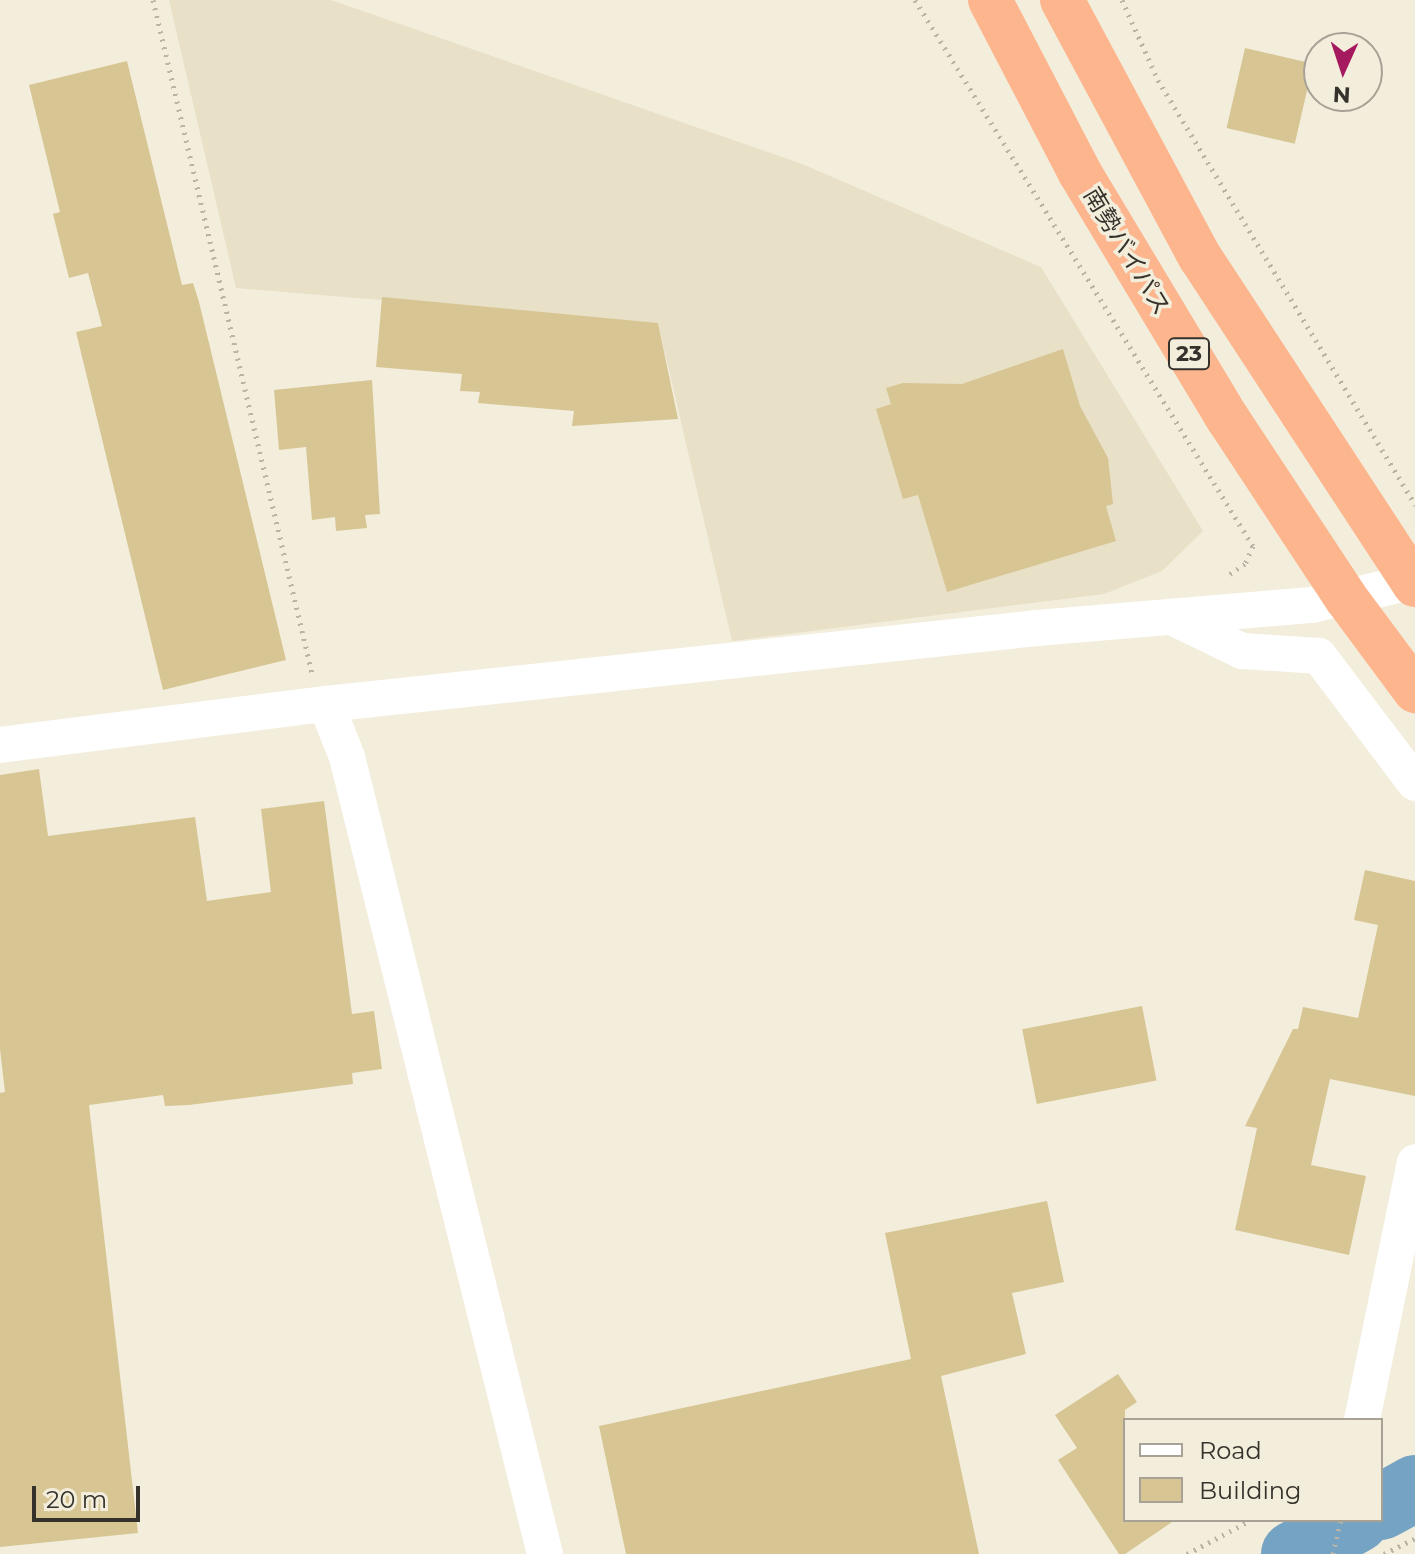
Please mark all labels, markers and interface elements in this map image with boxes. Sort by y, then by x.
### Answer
north arrow [1303,32,1383,112]
text: N [1332,81,1351,108]
street label: 南勢バイパス [1078,182,1176,320]
road number: 23 [1167,336,1211,372]
legend [1123,1418,1383,1522]
text: Road [1199,1436,1262,1465]
scale bar [36,1470,144,1520]
text: Building [1199,1476,1302,1505]
text: 20 m [46,1485,107,1514]

